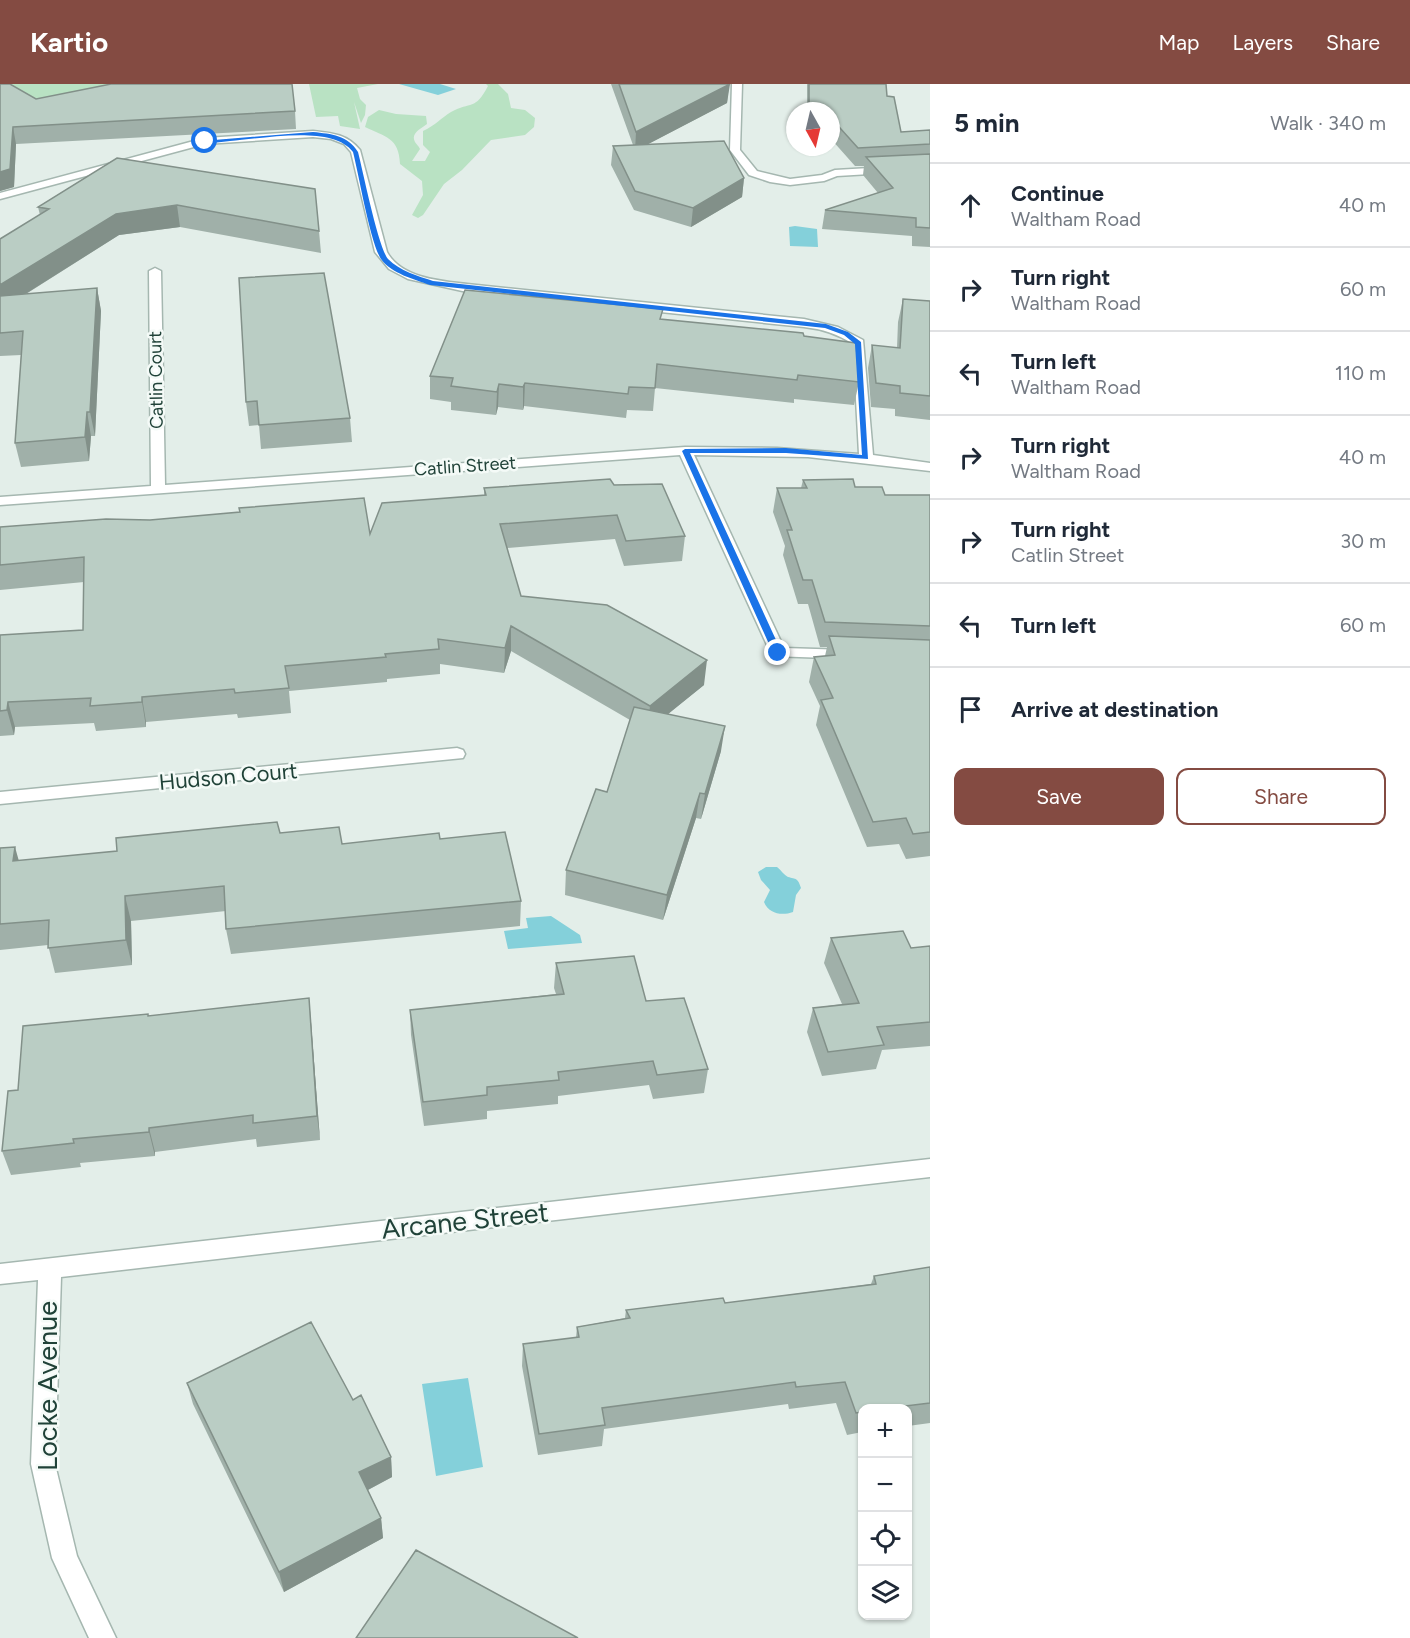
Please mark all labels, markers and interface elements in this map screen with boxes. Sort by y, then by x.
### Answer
text: Kartio [30,25,108,59]
text: Map [1159,30,1199,55]
text: Layers [1232,30,1293,55]
text: Share [1326,30,1380,55]
north arrow [786,102,840,156]
text: 5 min [954,107,1020,139]
text: Walk · 340 m [1270,111,1386,135]
route start [191,127,217,153]
text: Continue [1011,180,1104,207]
icon: ahead [954,189,987,222]
text: 40 m [1339,193,1386,217]
text: Waltham Road [1011,207,1141,231]
text: Turn right [1011,264,1110,291]
icon: right [954,273,987,306]
text: 60 m [1340,277,1386,301]
text: Waltham Road [1011,291,1141,315]
street label: Catlin Court [144,331,168,429]
text: Turn left [1011,348,1097,375]
icon: left [954,357,987,390]
text: 110 m [1335,361,1386,385]
text: Waltham Road [1011,375,1141,399]
text: Turn right [1011,432,1110,459]
icon: right [954,441,987,474]
text: 40 m [1339,445,1386,469]
street label: Catlin Street [413,451,517,481]
text: Waltham Road [1011,459,1141,483]
text: Turn right [1011,516,1110,543]
icon: right [954,525,987,558]
text: 30 m [1340,529,1386,553]
text: Catlin Street [1011,543,1124,567]
icon: left [954,609,987,642]
text: Turn left [1011,612,1097,639]
text: 60 m [1340,613,1386,637]
route end [764,639,790,665]
icon: arrive [954,693,987,726]
text: Arrive at destination [1011,696,1219,723]
street label: Hudson Court [158,757,298,796]
button: Save [954,768,1164,825]
button: Share [1176,768,1386,825]
street label: Arcane Street [380,1195,550,1246]
street label: Locke Avenue [31,1301,64,1471]
map controls [858,1404,912,1620]
button: + [858,1404,912,1458]
button: − [858,1458,912,1512]
button: locate [858,1512,912,1566]
button: layers [858,1566,912,1620]

